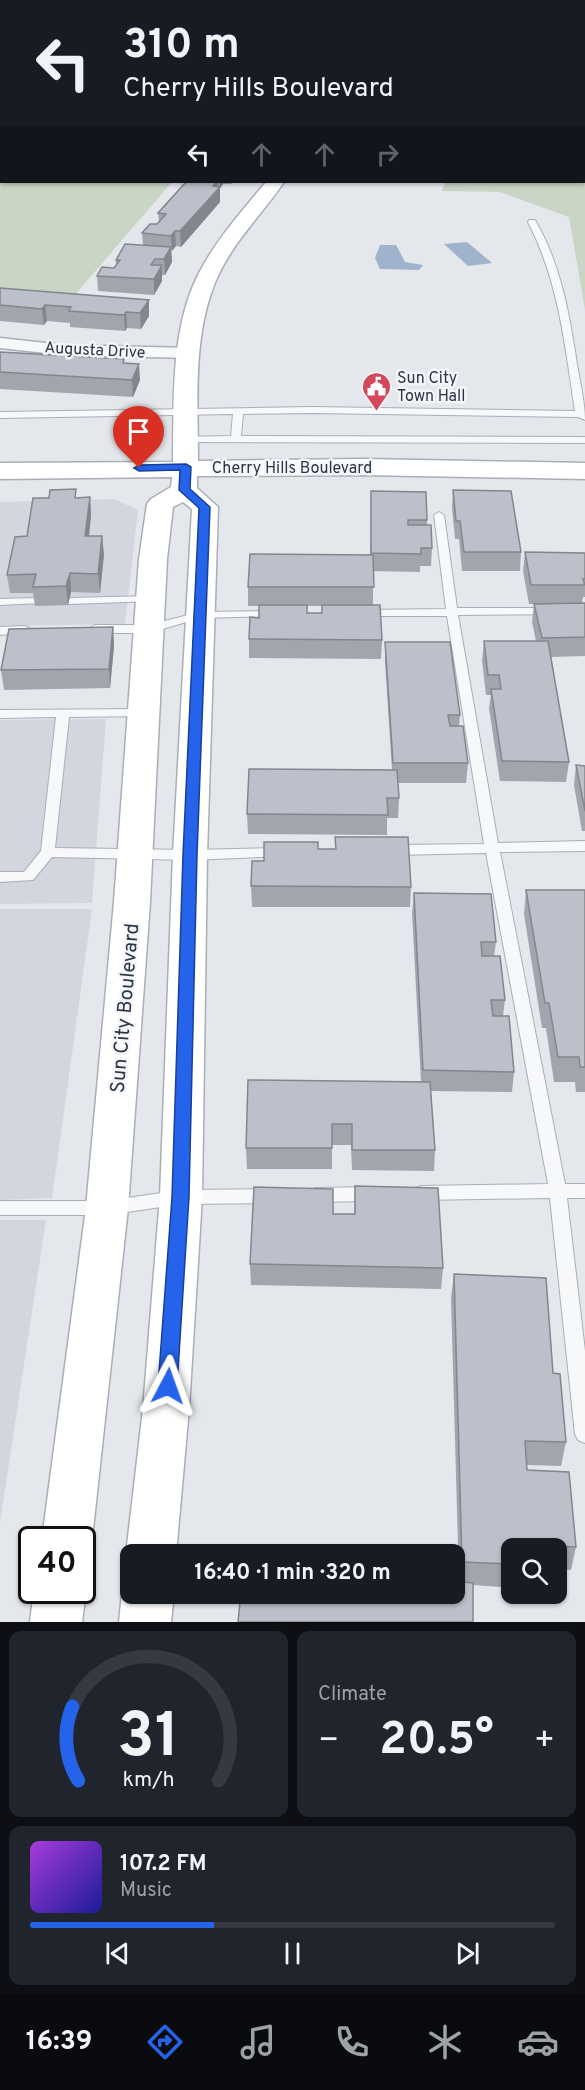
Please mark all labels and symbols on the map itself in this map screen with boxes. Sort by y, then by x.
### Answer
street label: Augusta Drive [44,338,146,364]
place label: Sun City Town Hall [397,369,465,407]
public building icon: Sun City Town Hall [360,370,392,412]
pin [113,406,164,468]
street label: Cherry Hills Boulevard [212,459,372,479]
street label: Sun City Boulevard [106,922,146,1094]
position arrow [136,1354,200,1418]
speed limit sign: 40 [18,1526,96,1604]

